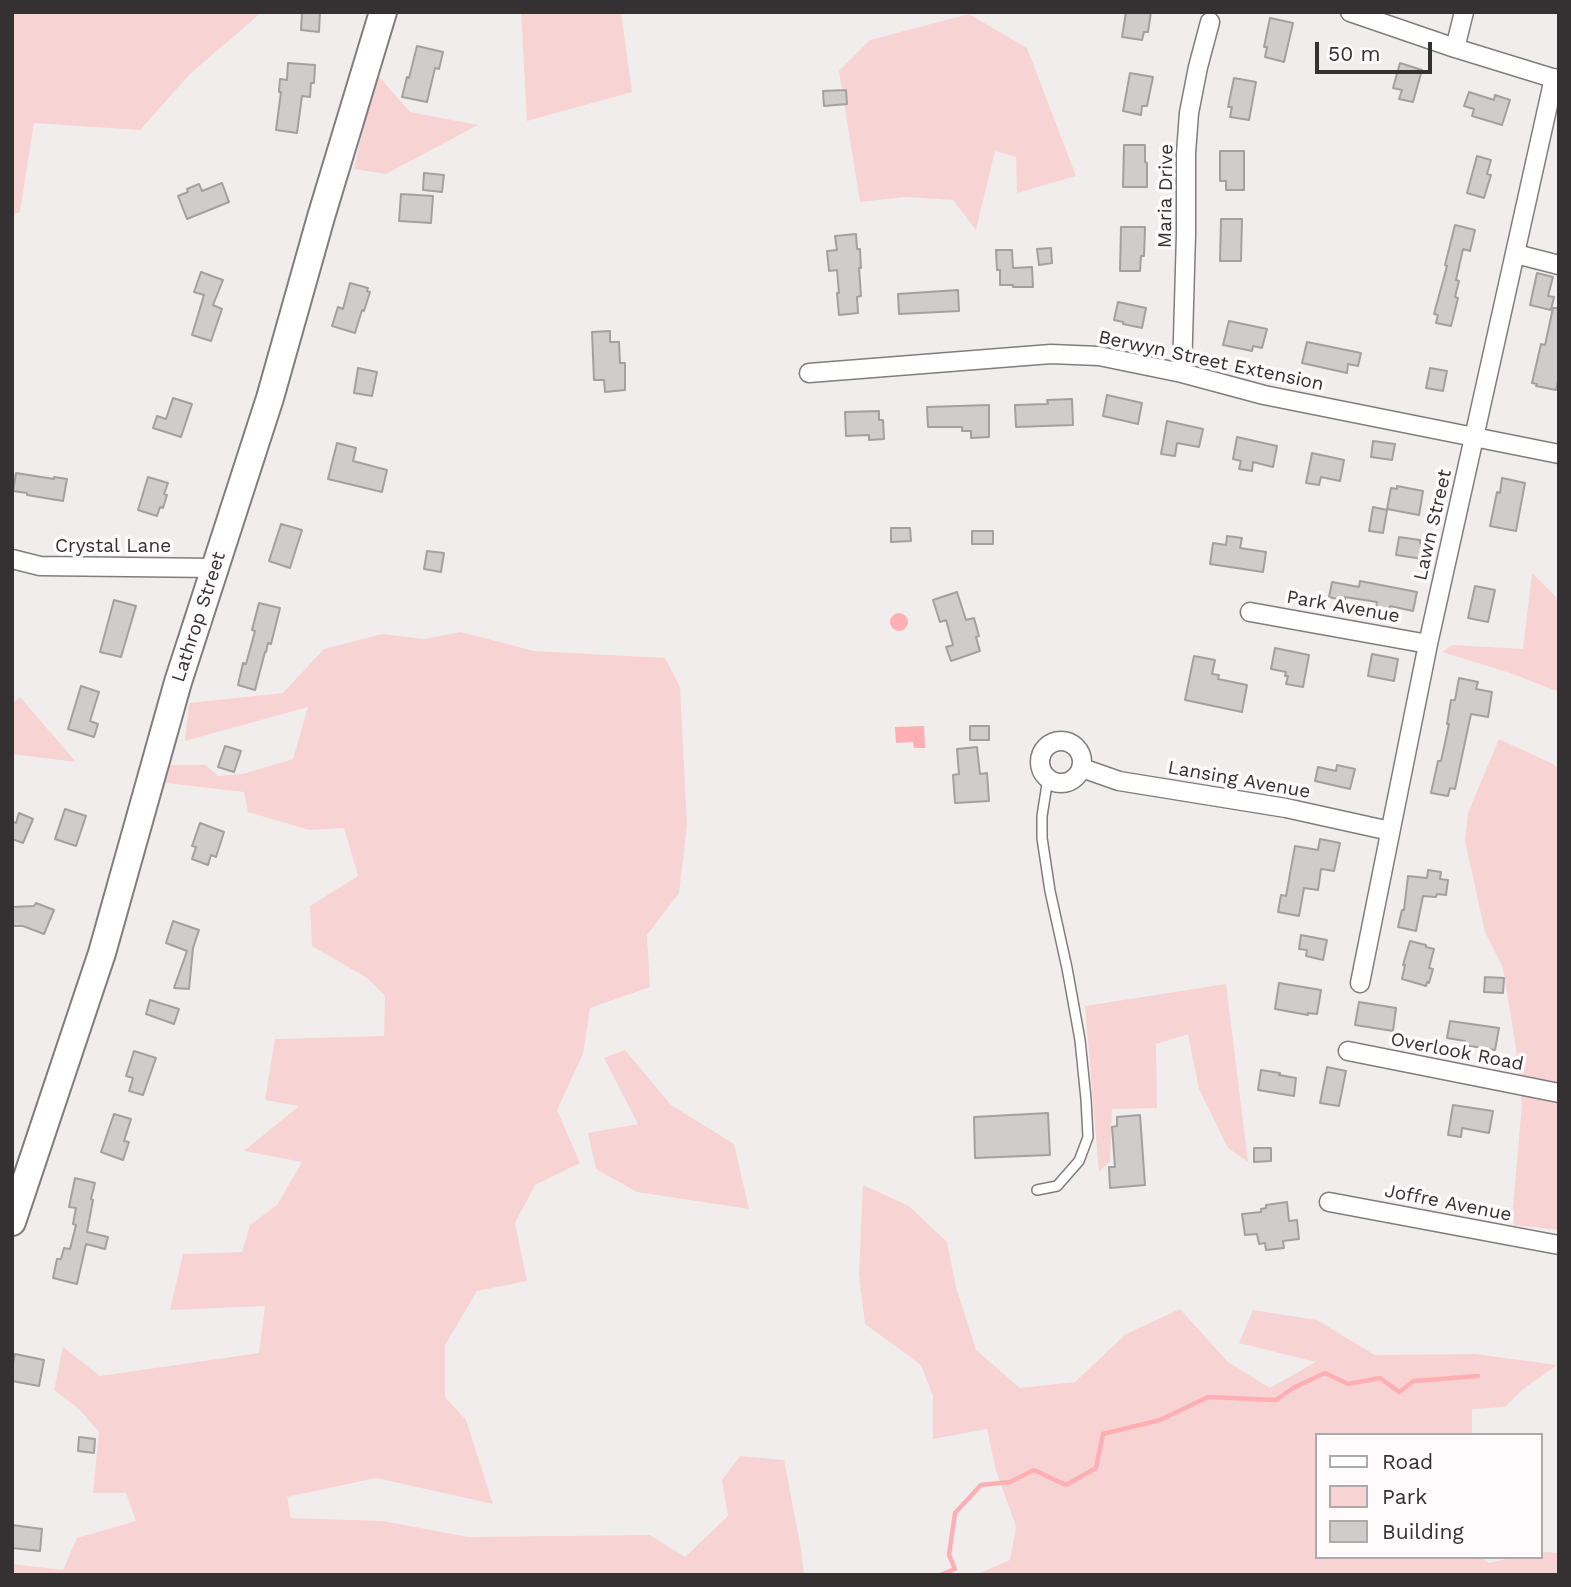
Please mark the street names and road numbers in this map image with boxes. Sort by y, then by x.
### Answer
street label: Maria Drive [1154,144,1178,248]
street label: Berwyn Street Extension [1096,326,1326,396]
street label: Lawn Street [1409,467,1457,583]
street label: Crystal Lane [55,535,171,557]
street label: Lathrop Street [167,549,231,685]
street label: Park Avenue [1285,586,1401,628]
street label: Lansing Avenue [1166,756,1312,804]
street label: Overlook Road [1389,1028,1525,1076]
street label: Joffre Avenue [1383,1180,1513,1226]

